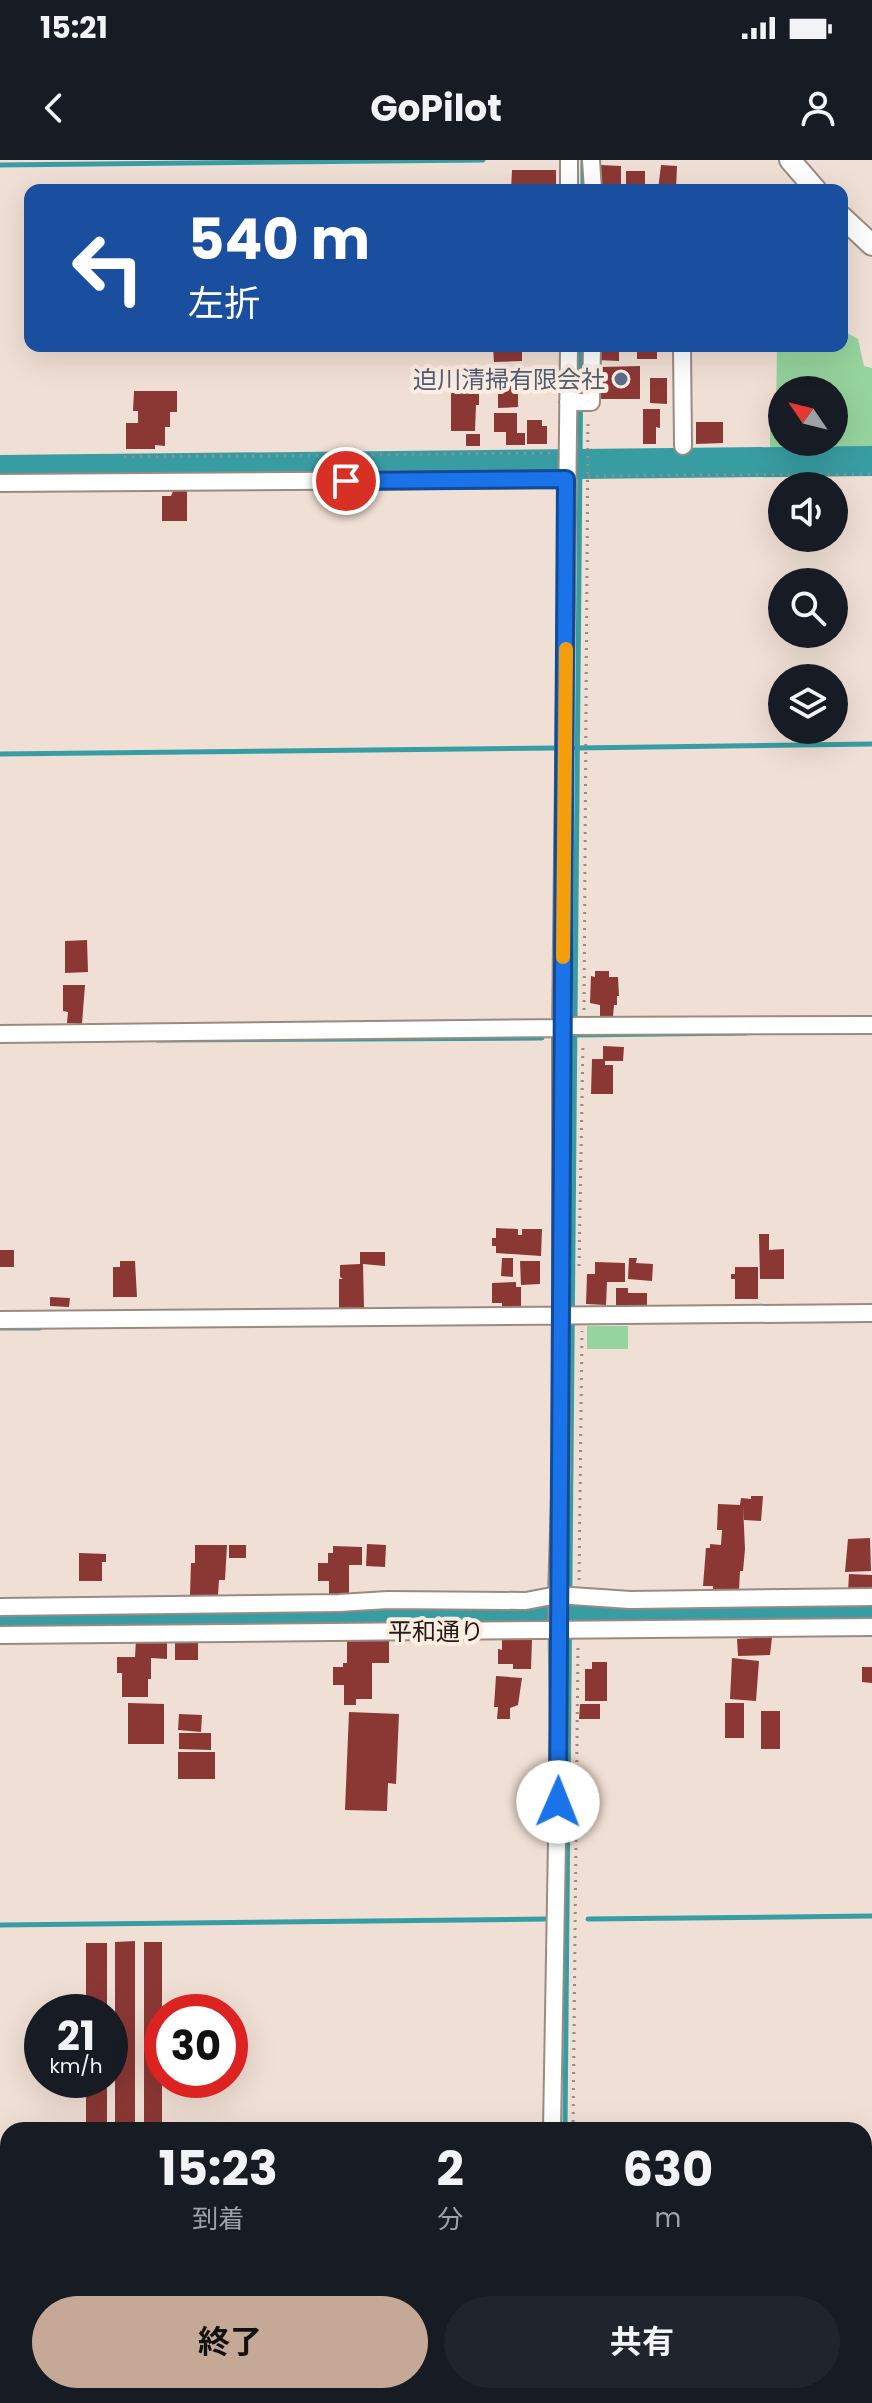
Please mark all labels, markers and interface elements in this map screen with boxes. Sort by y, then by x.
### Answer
text: 15:21 [40,6,108,49]
text: GoPilot [370,83,502,134]
icon: back [32,86,76,130]
icon: person [796,86,840,130]
text: 540 m [188,200,370,279]
icon: left [56,216,160,320]
text: 左折 [188,278,260,329]
place label: 迫川清掃有限会社 [413,363,605,396]
marker: 迫川清掃有限会社 [612,370,630,388]
north arrow [768,376,848,456]
map controls [768,376,848,744]
pin [312,447,380,515]
icon: arrive [324,459,368,503]
button: sound [768,472,848,552]
button: search [768,568,848,648]
button: layers [768,664,848,744]
street label: 平和通り [388,1615,484,1648]
position arrow [516,1760,600,1844]
speed limit sign: 30 [144,1994,248,2098]
text: 21 [57,2008,95,2064]
text: km/h [49,2052,103,2080]
text: 15:23 [159,2135,278,2202]
text: 2 [437,2135,464,2202]
text: 630 [623,2136,713,2203]
text: m [655,2200,681,2236]
text: 到着 [192,2201,244,2237]
text: 分 [437,2201,463,2237]
button: 終了 [32,2296,428,2388]
button: 共有 [444,2296,840,2388]

